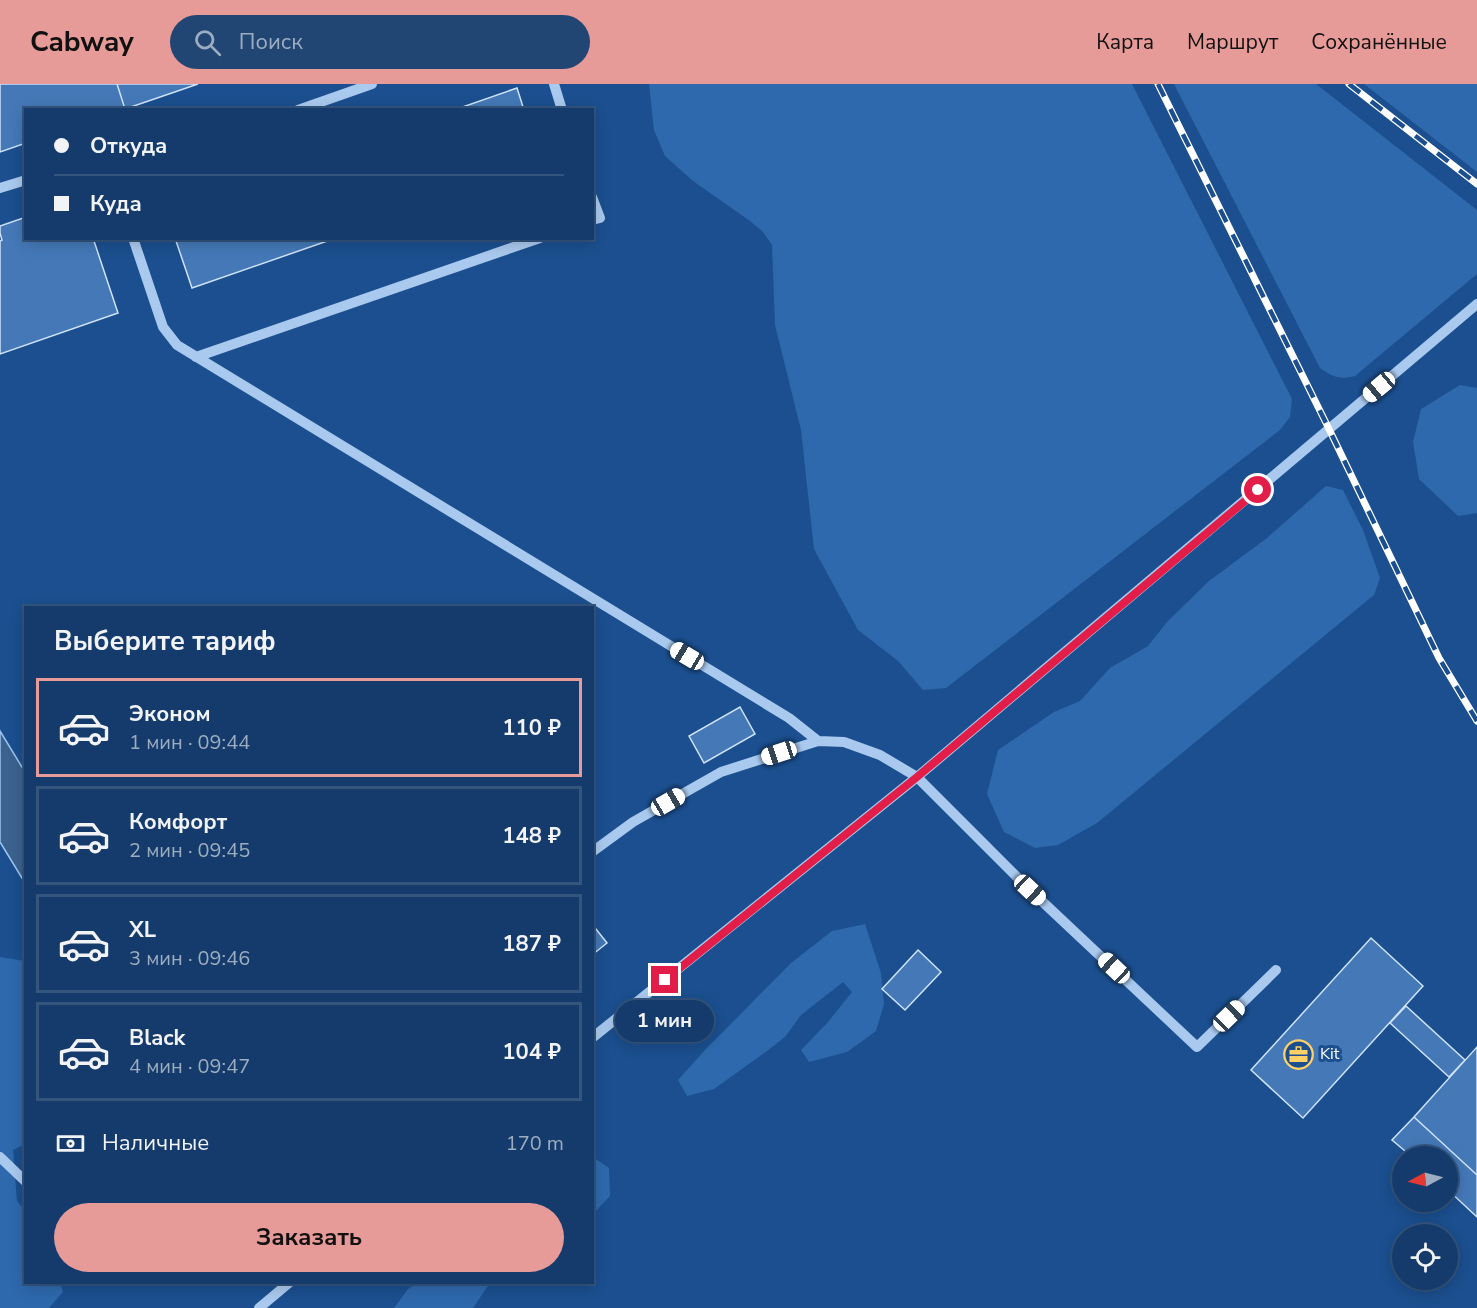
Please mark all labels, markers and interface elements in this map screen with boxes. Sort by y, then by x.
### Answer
search box [170,15,590,69]
text: Cabway [30,23,134,61]
icon: search [191,26,224,59]
text: Поиск [239,27,303,57]
text: Карта [1096,28,1154,56]
text: Маршрут [1187,28,1278,56]
text: Сохранённые [1311,28,1447,56]
text: Откуда [90,131,167,161]
text: Куда [90,189,142,219]
car [1359,369,1399,405]
route start [1244,476,1271,503]
text: Выберите тариф [54,623,276,660]
car [667,639,707,673]
text: Эконом [129,699,211,729]
icon: car [57,701,111,755]
text: 110 ₽ [502,713,561,743]
text: 1 мин · 09:44 [129,729,250,756]
car [759,739,799,767]
car [648,785,688,819]
text: Комфорт [129,807,227,837]
icon: car [57,809,111,863]
text: 148 ₽ [502,821,561,851]
text: 2 мин · 09:45 [129,837,250,864]
car [1011,871,1049,909]
text: XL [129,915,156,945]
icon: car [57,917,111,971]
text: 187 ₽ [502,929,561,959]
text: 3 мин · 09:46 [129,945,250,972]
car [1095,949,1133,987]
route end [651,966,678,993]
car [1210,997,1248,1035]
callout: 1 мин [616,1001,714,1043]
text: 1 мин [637,1007,692,1034]
text: Black [129,1023,185,1053]
icon: car [57,1025,111,1079]
text: 104 ₽ [502,1037,561,1067]
office icon: Kit [1283,1038,1315,1070]
place label: Kit [1320,1043,1340,1065]
text: 4 мин · 09:47 [129,1053,250,1080]
icon: cash [54,1127,87,1160]
text: Наличные [102,1128,209,1158]
text: 170 m [506,1130,564,1157]
north arrow [1392,1146,1458,1212]
map controls [1392,1146,1458,1290]
button: Заказать [54,1203,564,1272]
button: locate [1392,1224,1458,1290]

